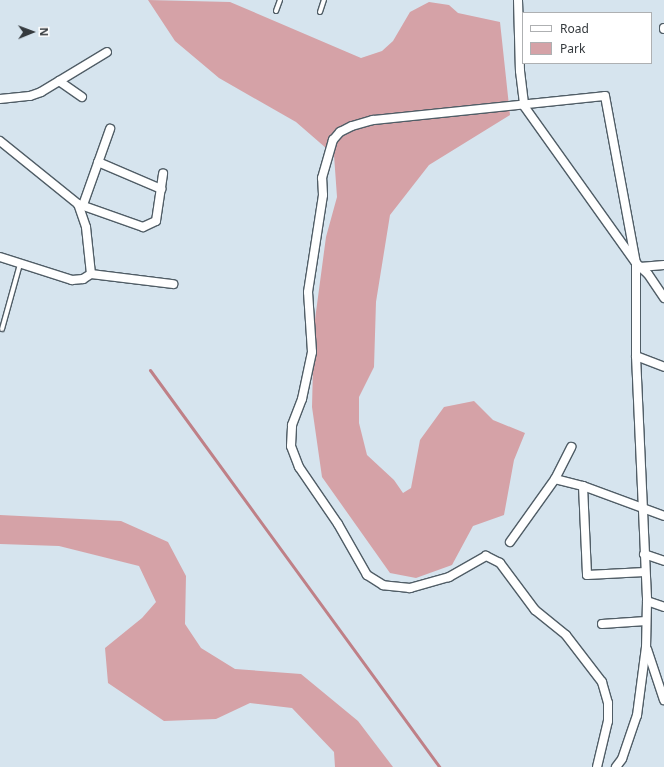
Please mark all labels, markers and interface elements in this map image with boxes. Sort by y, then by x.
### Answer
north arrow [12,12,52,52]
legend [522,12,652,64]
text: Road [560,20,589,37]
text: N [37,27,52,36]
text: Park [560,40,585,57]

